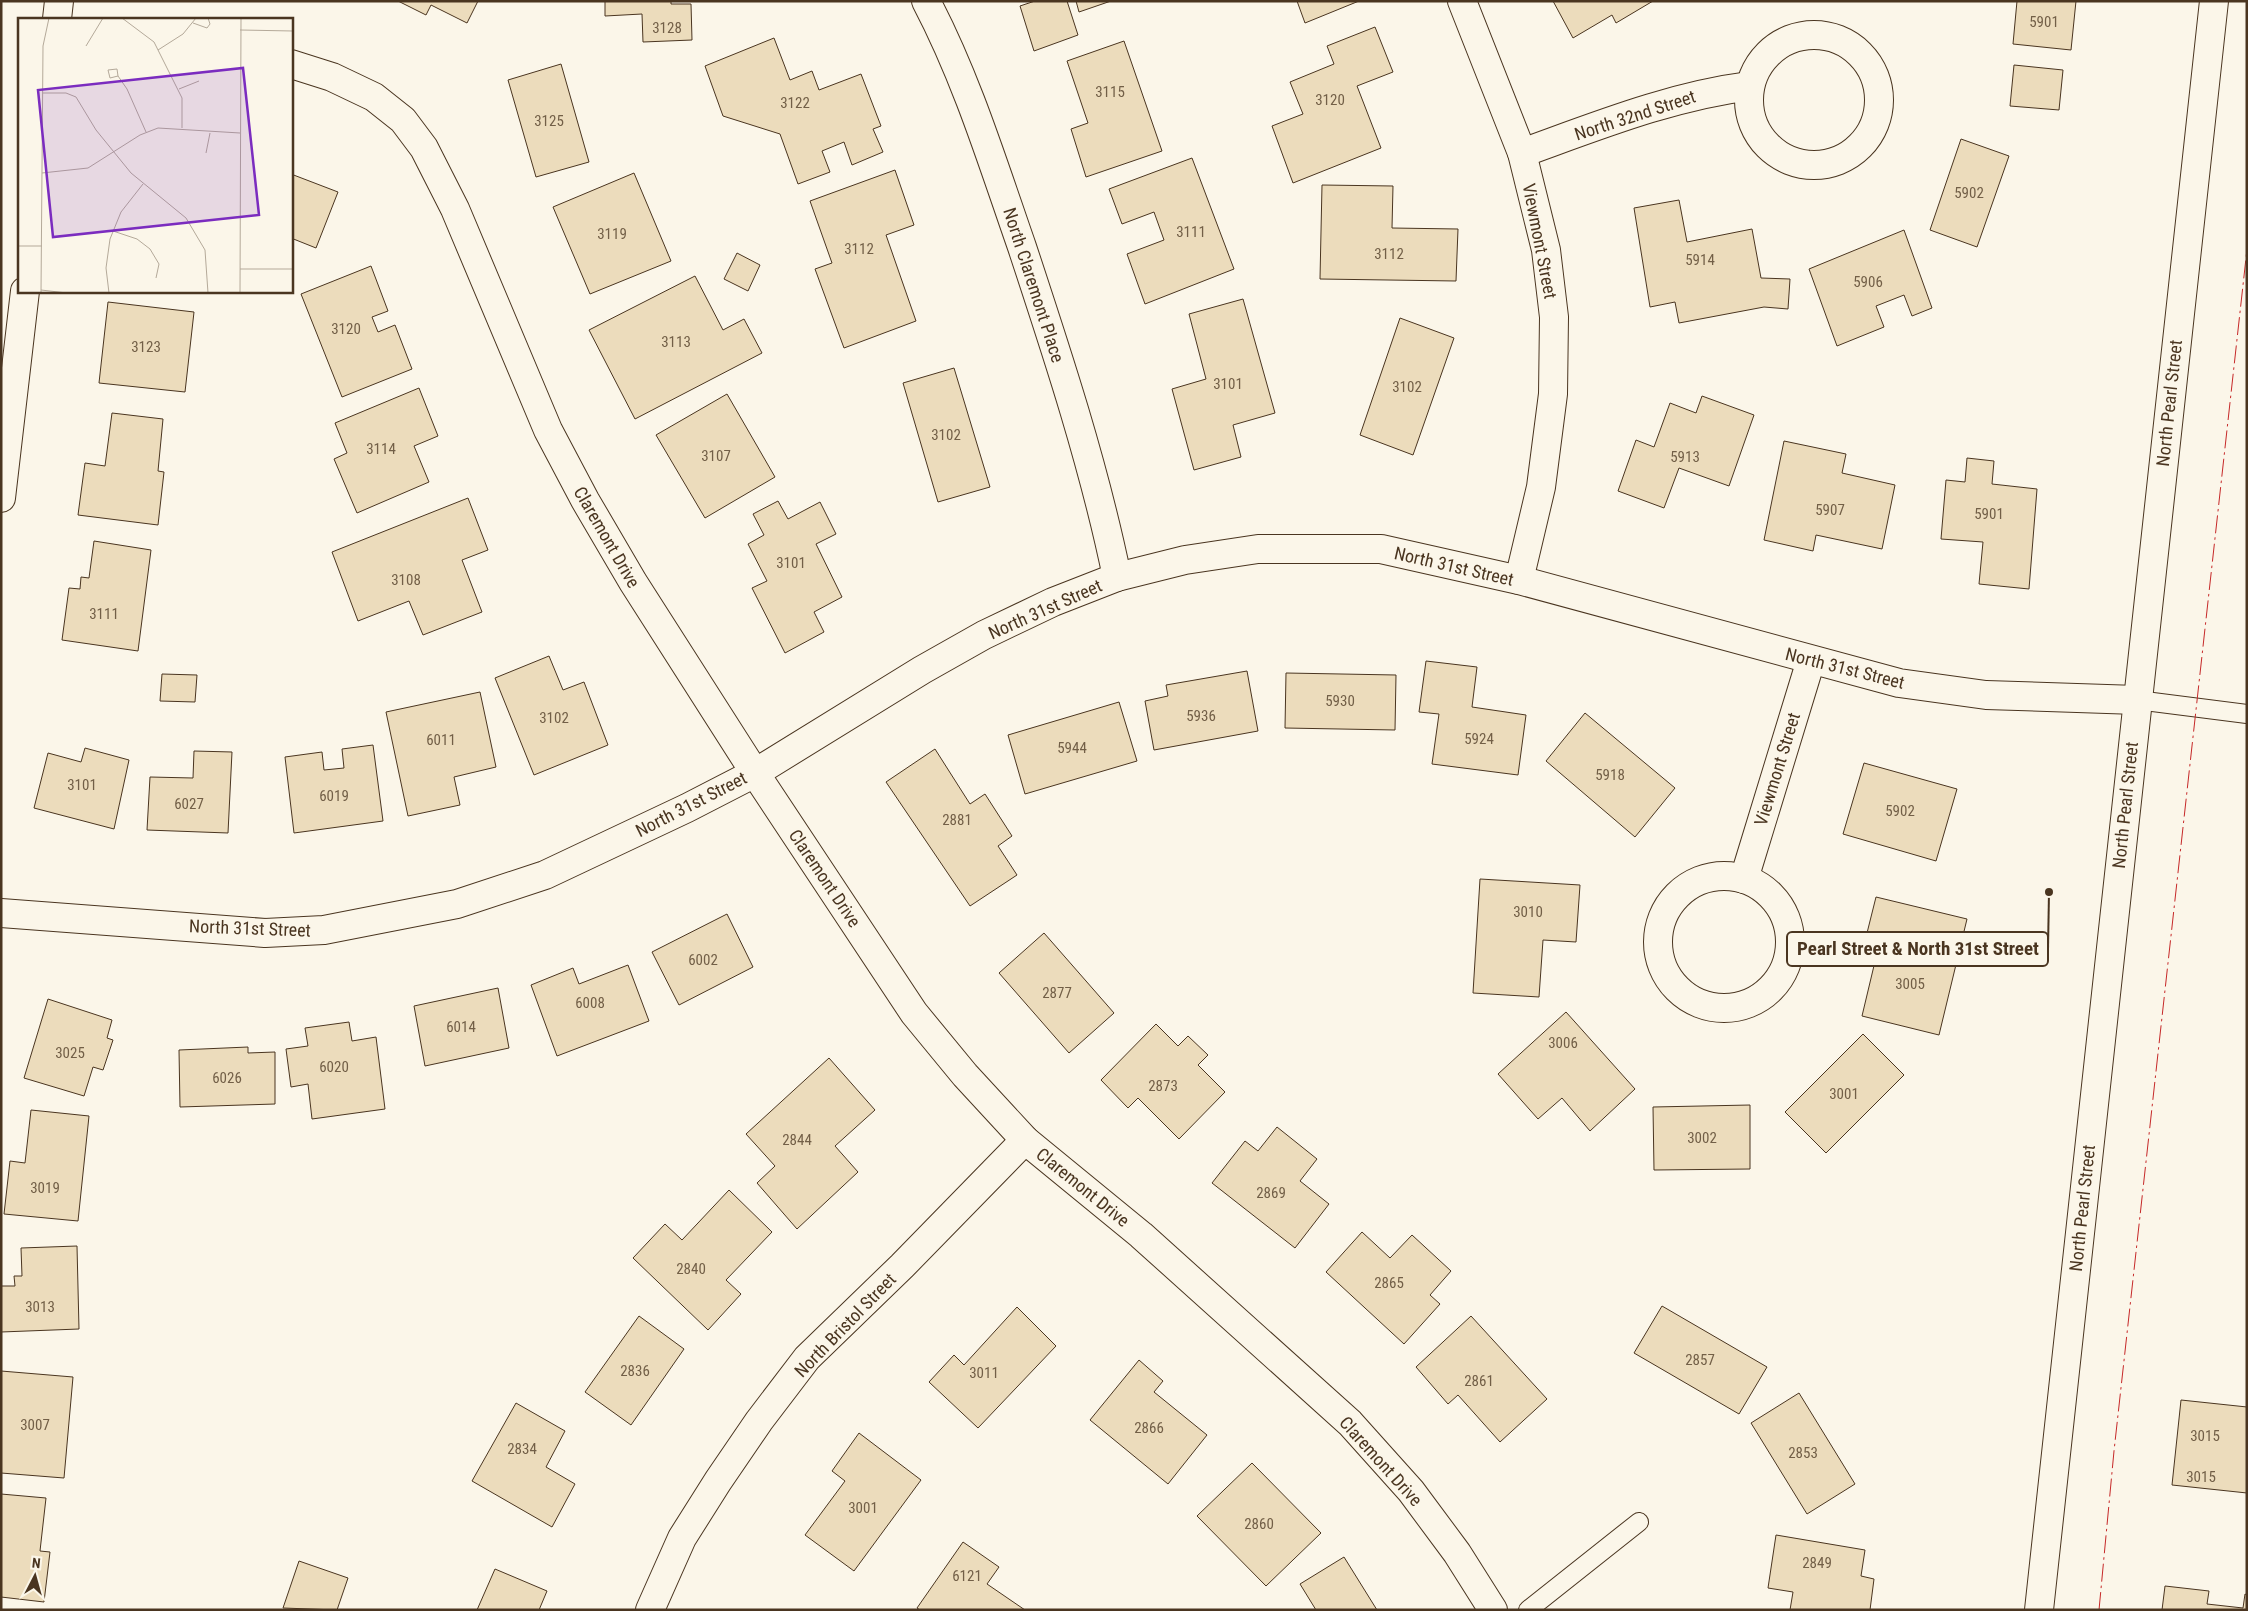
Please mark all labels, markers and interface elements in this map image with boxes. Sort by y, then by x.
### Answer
house number: 5901 [2029,13,2059,31]
inset map [18,18,292,292]
house number: 3128 [652,19,682,37]
house number: 3115 [1095,83,1125,101]
street label: North 32nd Street [1572,86,1698,144]
house number: 3120 [1315,91,1345,109]
house number: 3122 [780,94,810,112]
house number: 3125 [534,112,564,130]
street label: Viewmont Street [1519,181,1561,301]
house number: 5902 [1954,184,1984,202]
street label: North Claremont Place [999,205,1069,365]
house number: 3111 [1176,223,1206,241]
house number: 3119 [597,225,627,243]
house number: 3112 [844,240,874,258]
house number: 3112 [1374,245,1404,263]
house number: 5914 [1685,251,1715,269]
house number: 5906 [1853,273,1883,291]
house number: 3120 [331,320,361,338]
house number: 3113 [661,333,691,351]
house number: 3123 [131,338,161,356]
street label: North Pearl Street [2152,339,2186,467]
house number: 3101 [1213,375,1243,393]
house number: 3102 [1392,378,1422,396]
house number: 3102 [931,426,961,444]
house number: 3114 [366,440,396,458]
house number: 3107 [701,447,731,465]
house number: 5913 [1670,448,1700,466]
street label: Claremont Drive [570,483,644,591]
house number: 5907 [1815,501,1845,519]
house number: 5901 [1974,505,2004,523]
street label: North 31st Street [1392,542,1516,590]
house number: 3101 [776,554,806,572]
house number: 3108 [391,571,421,589]
street label: North 31st Street [985,575,1105,643]
house number: 3111 [89,605,119,623]
street label: North 31st Street [1783,643,1907,693]
house number: 5930 [1325,692,1355,710]
house number: 5936 [1186,707,1216,725]
house number: 3102 [539,709,569,727]
street label: Viewmont Street [1750,710,1804,828]
house number: 5924 [1464,730,1494,748]
house number: 6011 [426,731,456,749]
house number: 5944 [1057,739,1087,757]
street label: North Pearl Street [2108,741,2142,869]
house number: 5918 [1595,766,1625,784]
street label: North 31st Street [632,767,750,841]
house number: 3101 [67,776,97,794]
house number: 6019 [319,787,349,805]
house number: 6027 [174,795,204,813]
house number: 5902 [1885,802,1915,820]
house number: 2881 [942,811,972,829]
street label: Claremont Drive [785,825,865,931]
house number: 3010 [1513,903,1543,921]
street label: North 31st Street [189,915,311,941]
callout: Pearl Street & North 31st Street [1787,932,2048,966]
text: Pearl Street & North 31st Street [1797,937,2039,960]
house number: 6002 [688,951,718,969]
house number: 3005 [1895,975,1925,993]
house number: 2877 [1042,984,1072,1002]
house number: 6008 [575,994,605,1012]
house number: 6014 [446,1018,476,1036]
house number: 3006 [1548,1034,1578,1052]
house number: 3025 [55,1044,85,1062]
house number: 6020 [319,1058,349,1076]
house number: 6026 [212,1069,242,1087]
house number: 2873 [1148,1077,1178,1095]
house number: 3001 [1829,1085,1859,1103]
house number: 3002 [1687,1129,1717,1147]
house number: 2844 [782,1131,812,1149]
street label: Claremont Drive [1032,1143,1134,1231]
street label: North Pearl Street [2065,1144,2099,1272]
house number: 3019 [30,1179,60,1197]
house number: 2869 [1256,1184,1286,1202]
house number: 2840 [676,1260,706,1278]
street label: North Bristol Street [790,1269,900,1381]
house number: 2865 [1374,1274,1404,1292]
house number: 3013 [25,1298,55,1316]
house number: 2857 [1685,1351,1715,1369]
house number: 2836 [620,1362,650,1380]
house number: 3011 [969,1364,999,1382]
house number: 2861 [1464,1372,1494,1390]
street label: Claremont Drive [1335,1412,1427,1510]
house number: 3007 [20,1416,50,1434]
house number: 2866 [1134,1419,1164,1437]
house number: 3015 [2190,1427,2220,1445]
house number: 2834 [507,1440,537,1458]
house number: 2853 [1788,1444,1818,1462]
house number: 3015 [2186,1468,2216,1486]
house number: 3001 [848,1499,878,1517]
house number: 2860 [1244,1515,1274,1533]
north arrow [10,1551,60,1601]
house number: 2849 [1802,1554,1832,1572]
text: N [31,1555,41,1571]
house number: 6121 [952,1567,982,1585]

